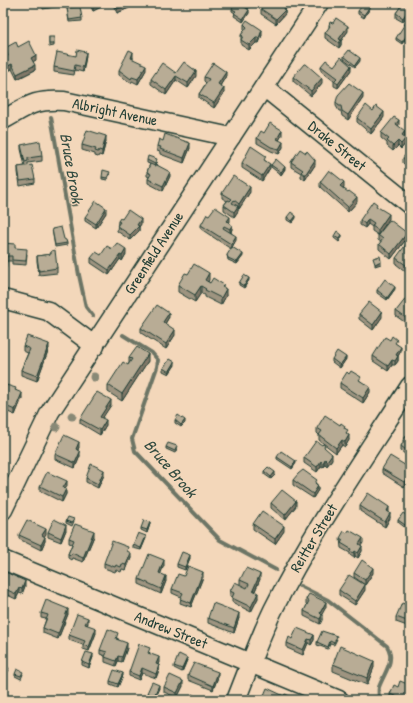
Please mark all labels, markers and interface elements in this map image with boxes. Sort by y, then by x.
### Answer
street label: Albright Avenue [71,92,159,131]
street label: Drake Street [304,116,372,176]
water label: Bruce Brook [55,131,89,206]
street label: Greenfield Avenue [119,207,188,298]
water label: Bruce Brook [139,434,203,503]
street label: Reitter Street [285,499,343,576]
street label: Andrew Street [132,605,212,654]

